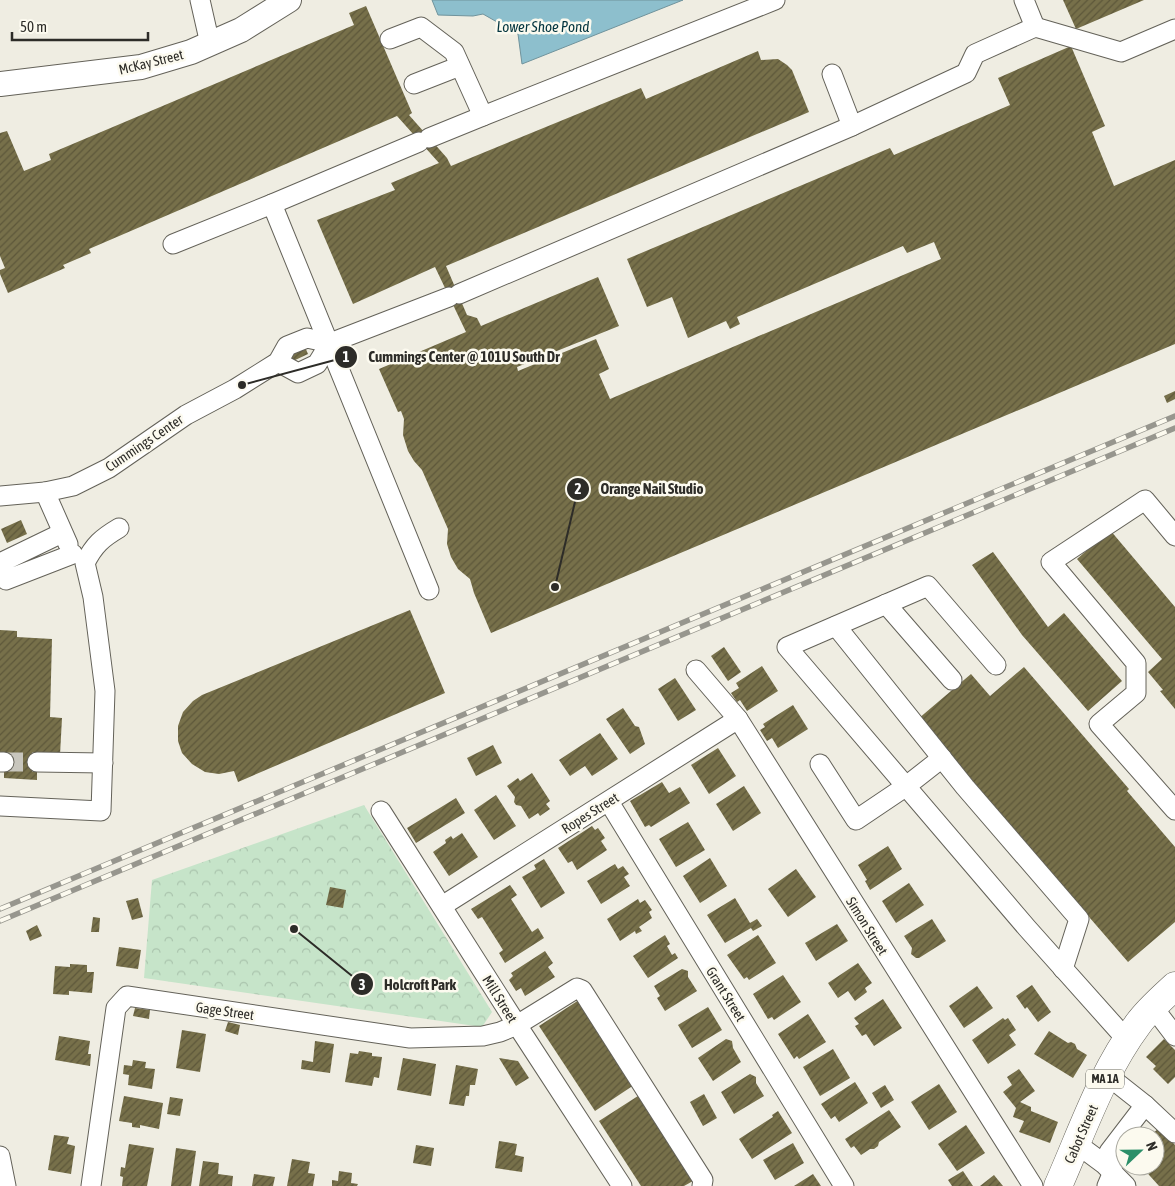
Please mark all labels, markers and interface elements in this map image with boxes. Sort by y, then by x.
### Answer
scale bar [12,10,149,42]
text: 50 m [20,18,47,35]
water label: Lower Shoe Pond [497,18,589,35]
street label: McKay Street [117,46,185,78]
callout: Cummings Center @ 101U South Dr [334,342,570,372]
text: 1 [342,348,350,365]
text: Cummings Center @ 101U South Dr [368,348,560,365]
street label: Cummings Center [102,411,186,475]
callout: Orange Nail Studio [565,474,713,504]
text: 2 [574,480,582,497]
text: Orange Nail Studio [601,480,703,497]
street label: Ropes Street [559,789,621,837]
street label: Simon Street [843,894,891,958]
street label: Grant Street [703,964,749,1024]
callout: Holcroft Park [349,969,466,999]
street label: Mill Street [479,972,521,1026]
text: 3 [358,976,366,993]
text: Holcroft Park [384,976,456,993]
street label: Gage Street [195,999,255,1023]
road number: MA 1A [1086,1070,1124,1088]
street label: Cabot Street [1061,1102,1101,1166]
north arrow [1115,1126,1165,1176]
text: N [1143,1139,1161,1153]

